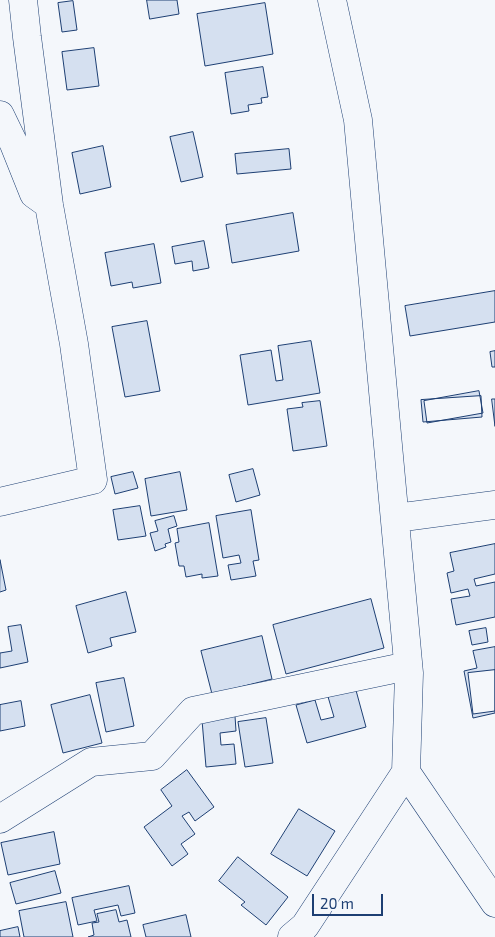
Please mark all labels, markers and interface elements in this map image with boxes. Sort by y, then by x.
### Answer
scale bar [315,884,386,916]
text: 20 m [320,894,354,912]

